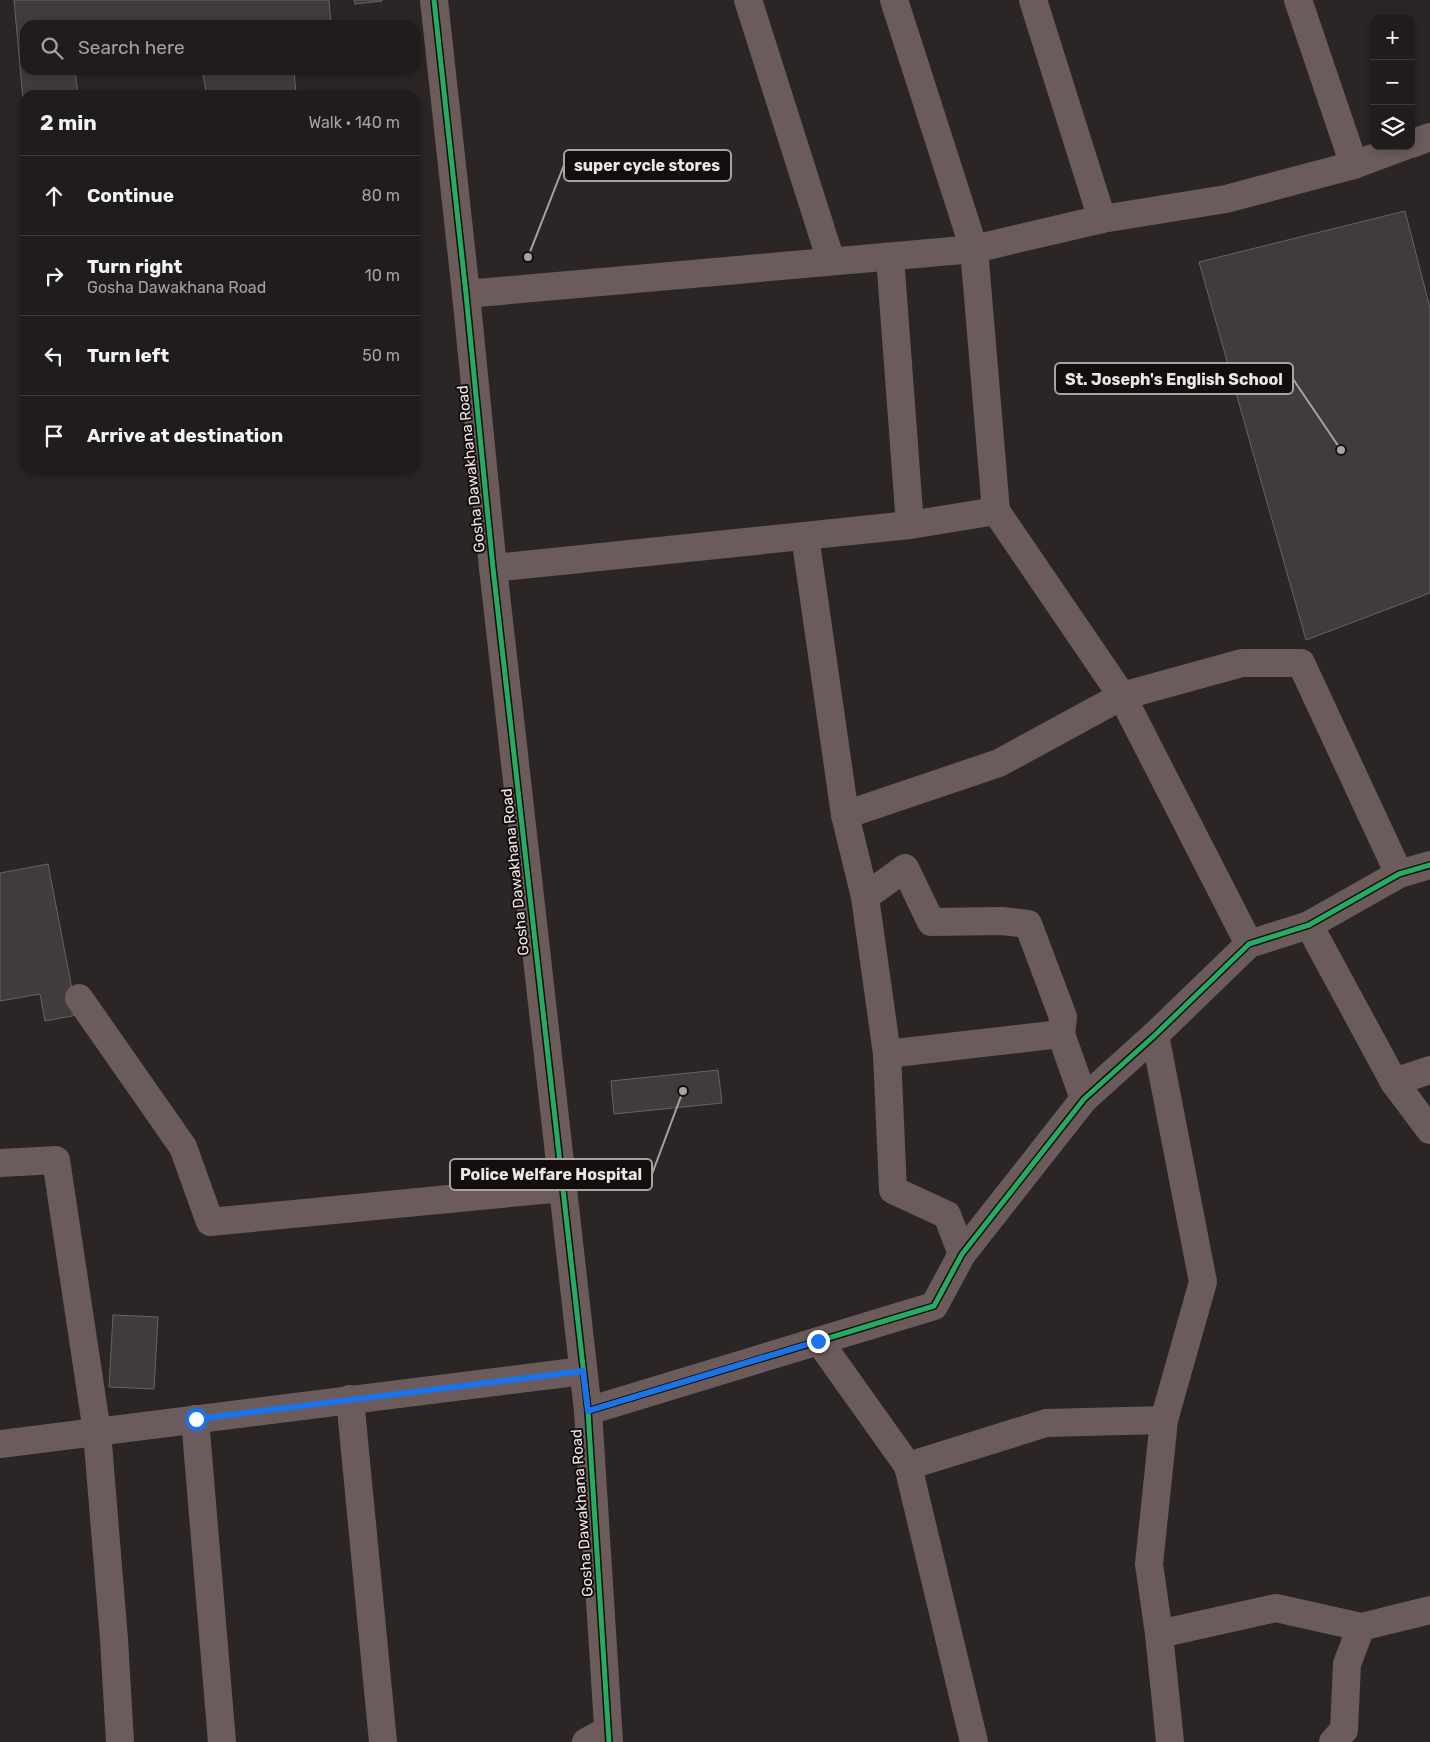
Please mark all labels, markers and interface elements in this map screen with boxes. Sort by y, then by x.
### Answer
map controls [1370,15,1415,150]
button: + [1370,15,1415,60]
search box [20,20,420,75]
icon: search [38,34,66,62]
text: Search here [78,36,185,59]
button: − [1370,60,1415,105]
button: layers [1370,105,1415,150]
text: 2 min [40,110,97,135]
text: Walk · 140 m [309,113,400,132]
callout: super cycle stores [564,150,731,181]
text: super cycle stores [574,156,720,175]
icon: ahead [40,182,68,210]
text: Continue [87,184,174,207]
text: 80 m [362,186,400,205]
text: Turn right [87,255,182,278]
icon: right [40,262,68,290]
text: 10 m [365,266,400,285]
text: Gosha Dawakhana Road [87,278,266,297]
icon: left [40,342,68,370]
text: Turn left [87,344,169,367]
text: 50 m [362,346,400,365]
callout: St. Joseph's English School [1055,363,1293,394]
text: St. Joseph's English School [1065,370,1283,389]
street label: Gosha Dawakhana Road [453,385,489,553]
icon: arrive [40,422,68,450]
text: Arrive at destination [87,424,283,447]
street label: Gosha Dawakhana Road [497,788,533,956]
callout: Police Welfare Hospital [450,1159,652,1190]
text: Police Welfare Hospital [460,1165,642,1184]
route end [807,1330,830,1353]
route start [185,1408,208,1431]
street label: Gosha Dawakhana Road [567,1429,597,1597]

